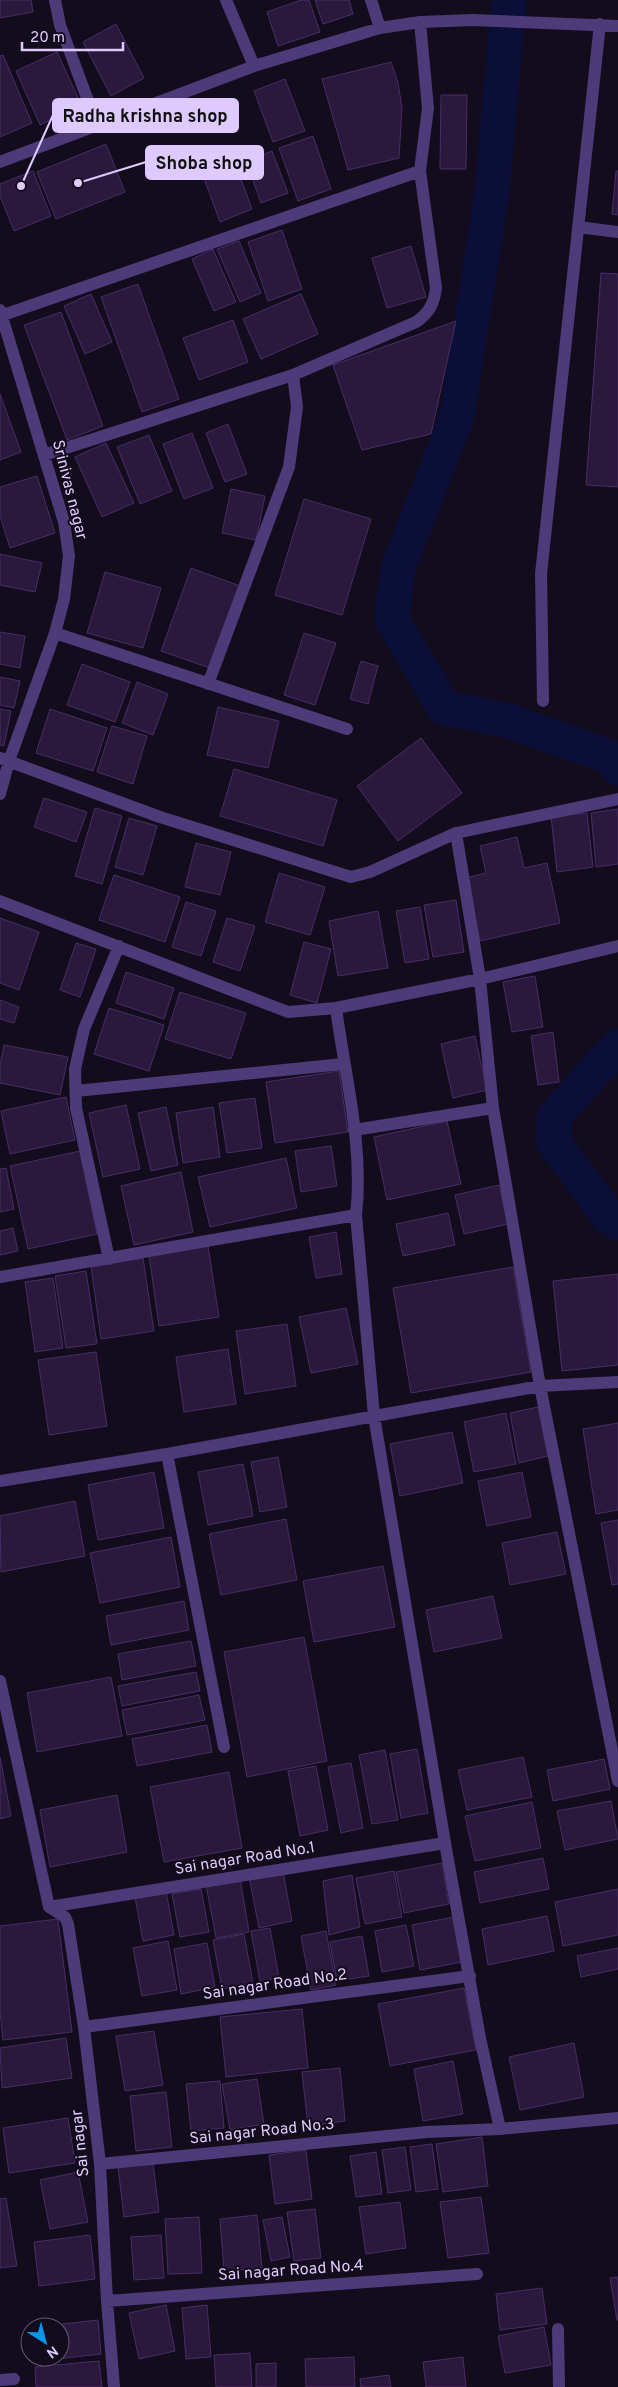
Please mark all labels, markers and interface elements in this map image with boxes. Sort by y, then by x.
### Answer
scale bar [22,20,124,52]
text: 20 m [30,29,65,48]
callout: Radha krishna shop [53,99,238,132]
text: Radha krishna shop [62,106,228,129]
callout: Shoba shop [146,146,263,179]
text: Shoba shop [155,153,253,176]
street label: Srinivas nagar [47,438,91,542]
street label: Sai nagar Road No.1 [173,1838,317,1880]
street label: Sai nagar Road No.2 [201,1965,349,2005]
street label: Sai nagar [68,2108,94,2178]
street label: Sai nagar Road No.3 [189,2114,335,2150]
street label: Sai nagar Road No.4 [218,2256,364,2286]
north arrow [20,2317,70,2367]
text: N [43,2341,61,2361]

